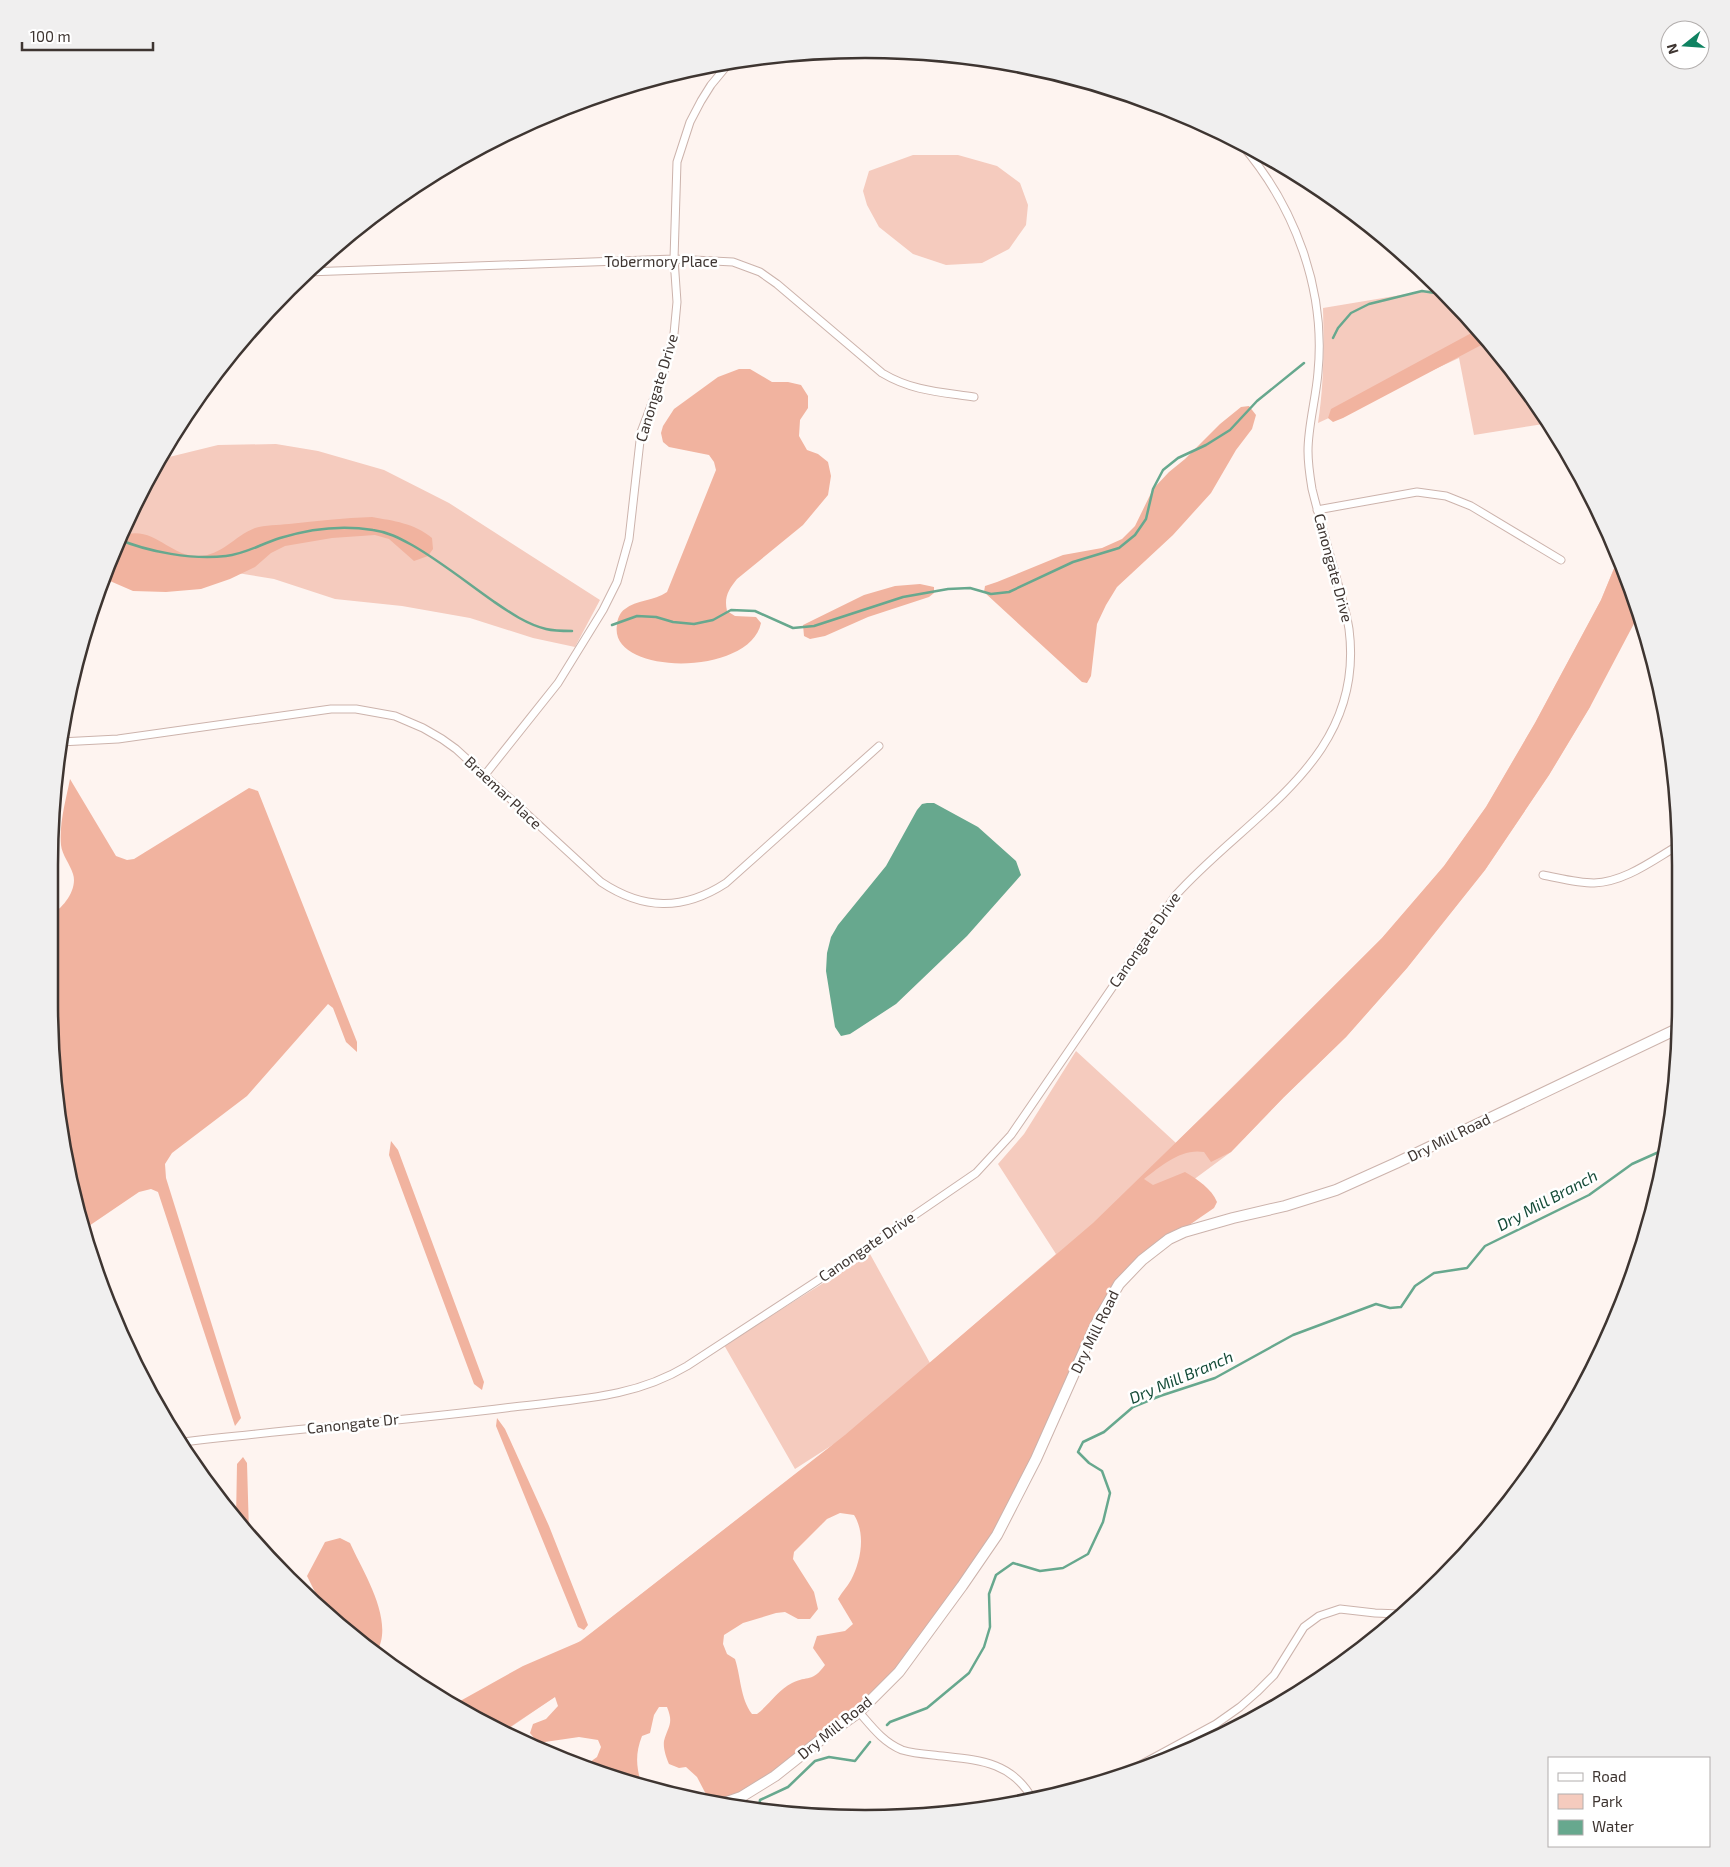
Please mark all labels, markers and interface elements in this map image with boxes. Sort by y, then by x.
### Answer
scale bar [22,20,154,52]
north arrow [1660,20,1710,70]
text: 100 m [30,27,71,45]
text: N [1662,42,1682,56]
street label: Tobermory Place [604,252,718,270]
street label: Canongate Drive [631,332,681,444]
street label: Canongate Drive [1311,511,1357,624]
street label: Braemar Place [461,752,546,833]
street label: Canongate Drive [1105,888,1184,990]
street label: Dry Mill Road [1404,1109,1493,1165]
water label: Dry Mill Branch [1493,1165,1601,1235]
street label: Canongate Drive [815,1207,918,1285]
street label: Dry Mill Road [1066,1287,1122,1376]
water label: Dry Mill Branch [1126,1346,1236,1408]
street label: Canongate Dr [306,1409,400,1437]
street label: Dry Mill Road [794,1692,875,1763]
legend [1548,1757,1710,1847]
text: Road [1592,1767,1627,1785]
text: Park [1592,1792,1623,1810]
text: Water [1592,1817,1634,1835]

